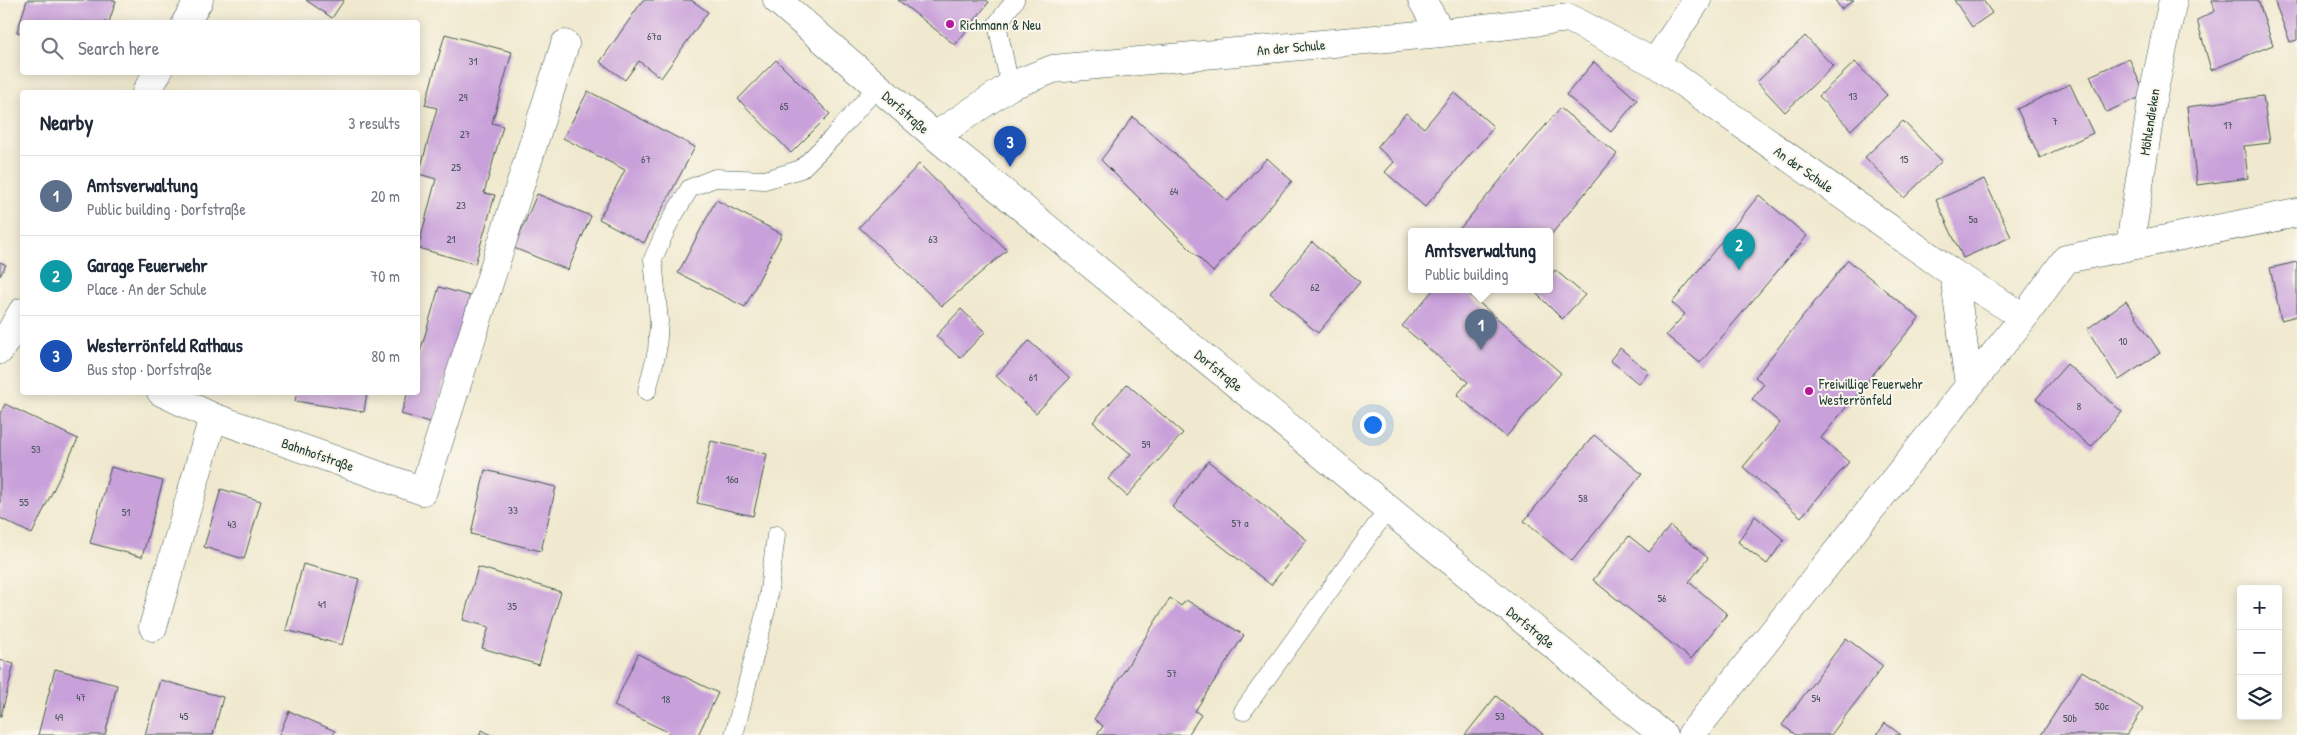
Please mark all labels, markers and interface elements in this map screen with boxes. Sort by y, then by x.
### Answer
place label: Richmann & Neu [960,15,1041,34]
marker: Richmann & Neu [944,18,956,30]
search box [20,20,420,75]
house number: 67a [647,29,662,43]
icon: search [38,34,66,62]
text: Search here [78,35,159,61]
street label: An der Schule [1256,35,1326,59]
house number: 31 [469,54,477,68]
street label: Dorfstraße [878,86,934,139]
street label: Möhlendieken [2134,87,2164,157]
house number: 13 [1849,89,1858,103]
house number: 29 [458,90,468,104]
house number: 65 [779,99,789,113]
text: Nearby [40,108,93,137]
text: 3 results [348,112,400,134]
house number: 7 [2052,114,2058,128]
house number: 17 [2223,118,2233,132]
pin: 3 [994,126,1026,167]
house number: 27 [460,127,470,141]
street label: An der Schule [1770,142,1838,197]
house number: 67 [641,152,651,166]
house number: 15 [1900,152,1909,166]
house number: 25 [451,160,461,174]
text: Amtsverwaltung [87,172,198,198]
house number: 64 [1170,184,1178,198]
text: 1 [53,185,59,207]
text: 20 m [371,185,400,207]
text: Public building · Dorfstraße [87,198,246,220]
house number: 23 [456,198,466,212]
house number: 5a [1969,212,1978,226]
popup [1408,228,1553,293]
pin: 2 [1723,229,1755,270]
house number: 21 [446,232,456,246]
house number: 63 [928,232,938,246]
text: Amtsverwaltung [1425,237,1536,263]
text: Garage Feuerwehr [87,252,208,278]
text: Public building [1425,263,1508,285]
text: 2 [52,265,60,287]
text: 70 m [370,265,400,287]
text: Place · An der Schule [87,278,207,300]
house number: 62 [1310,280,1320,294]
pin: 1 [1465,309,1497,350]
text: Westerrönfeld Rathaus [87,332,243,358]
house number: 10 [2119,334,2128,348]
text: 3 [52,345,60,367]
text: 80 m [371,345,400,367]
street label: Dorfstraße [1190,345,1247,396]
text: Bus stop · Dorfstraße [87,358,212,380]
house number: 61 [1029,370,1037,384]
place label: Freiwillige Feuerwehr Westerrönfeld [1818,374,1923,409]
marker: Freiwillige Feuerwehr Westerrönfeld [1803,385,1815,397]
house number: 8 [2077,399,2082,413]
your location [1360,412,1386,438]
street label: Bahnhofstraße [279,433,357,476]
house number: 59 [1142,437,1150,451]
house number: 53 [31,442,41,456]
house number: 16a [726,472,739,486]
house number: 58 [1578,491,1588,505]
house number: 55 [19,495,29,509]
house number: 33 [508,503,518,517]
house number: 51 [122,505,130,519]
house number: 57 a [1232,516,1249,530]
house number: 43 [227,517,237,531]
map controls [2237,585,2282,720]
button: + [2237,585,2282,630]
house number: 56 [1657,591,1667,605]
house number: 41 [318,597,326,611]
house number: 35 [507,599,517,613]
street label: Dorfstraße [1502,602,1559,653]
button: − [2237,630,2282,675]
house number: 57 [1167,666,1177,680]
button: layers [2237,675,2282,720]
house number: 47 [76,690,86,704]
house number: 54 [1812,691,1820,705]
house number: 18 [662,692,671,706]
house number: 50c [2095,699,2110,713]
house number: 45 [180,709,189,723]
house number: 53 [1495,709,1505,723]
house number: 49 [55,710,63,724]
house number: 50b [2063,711,2078,725]

